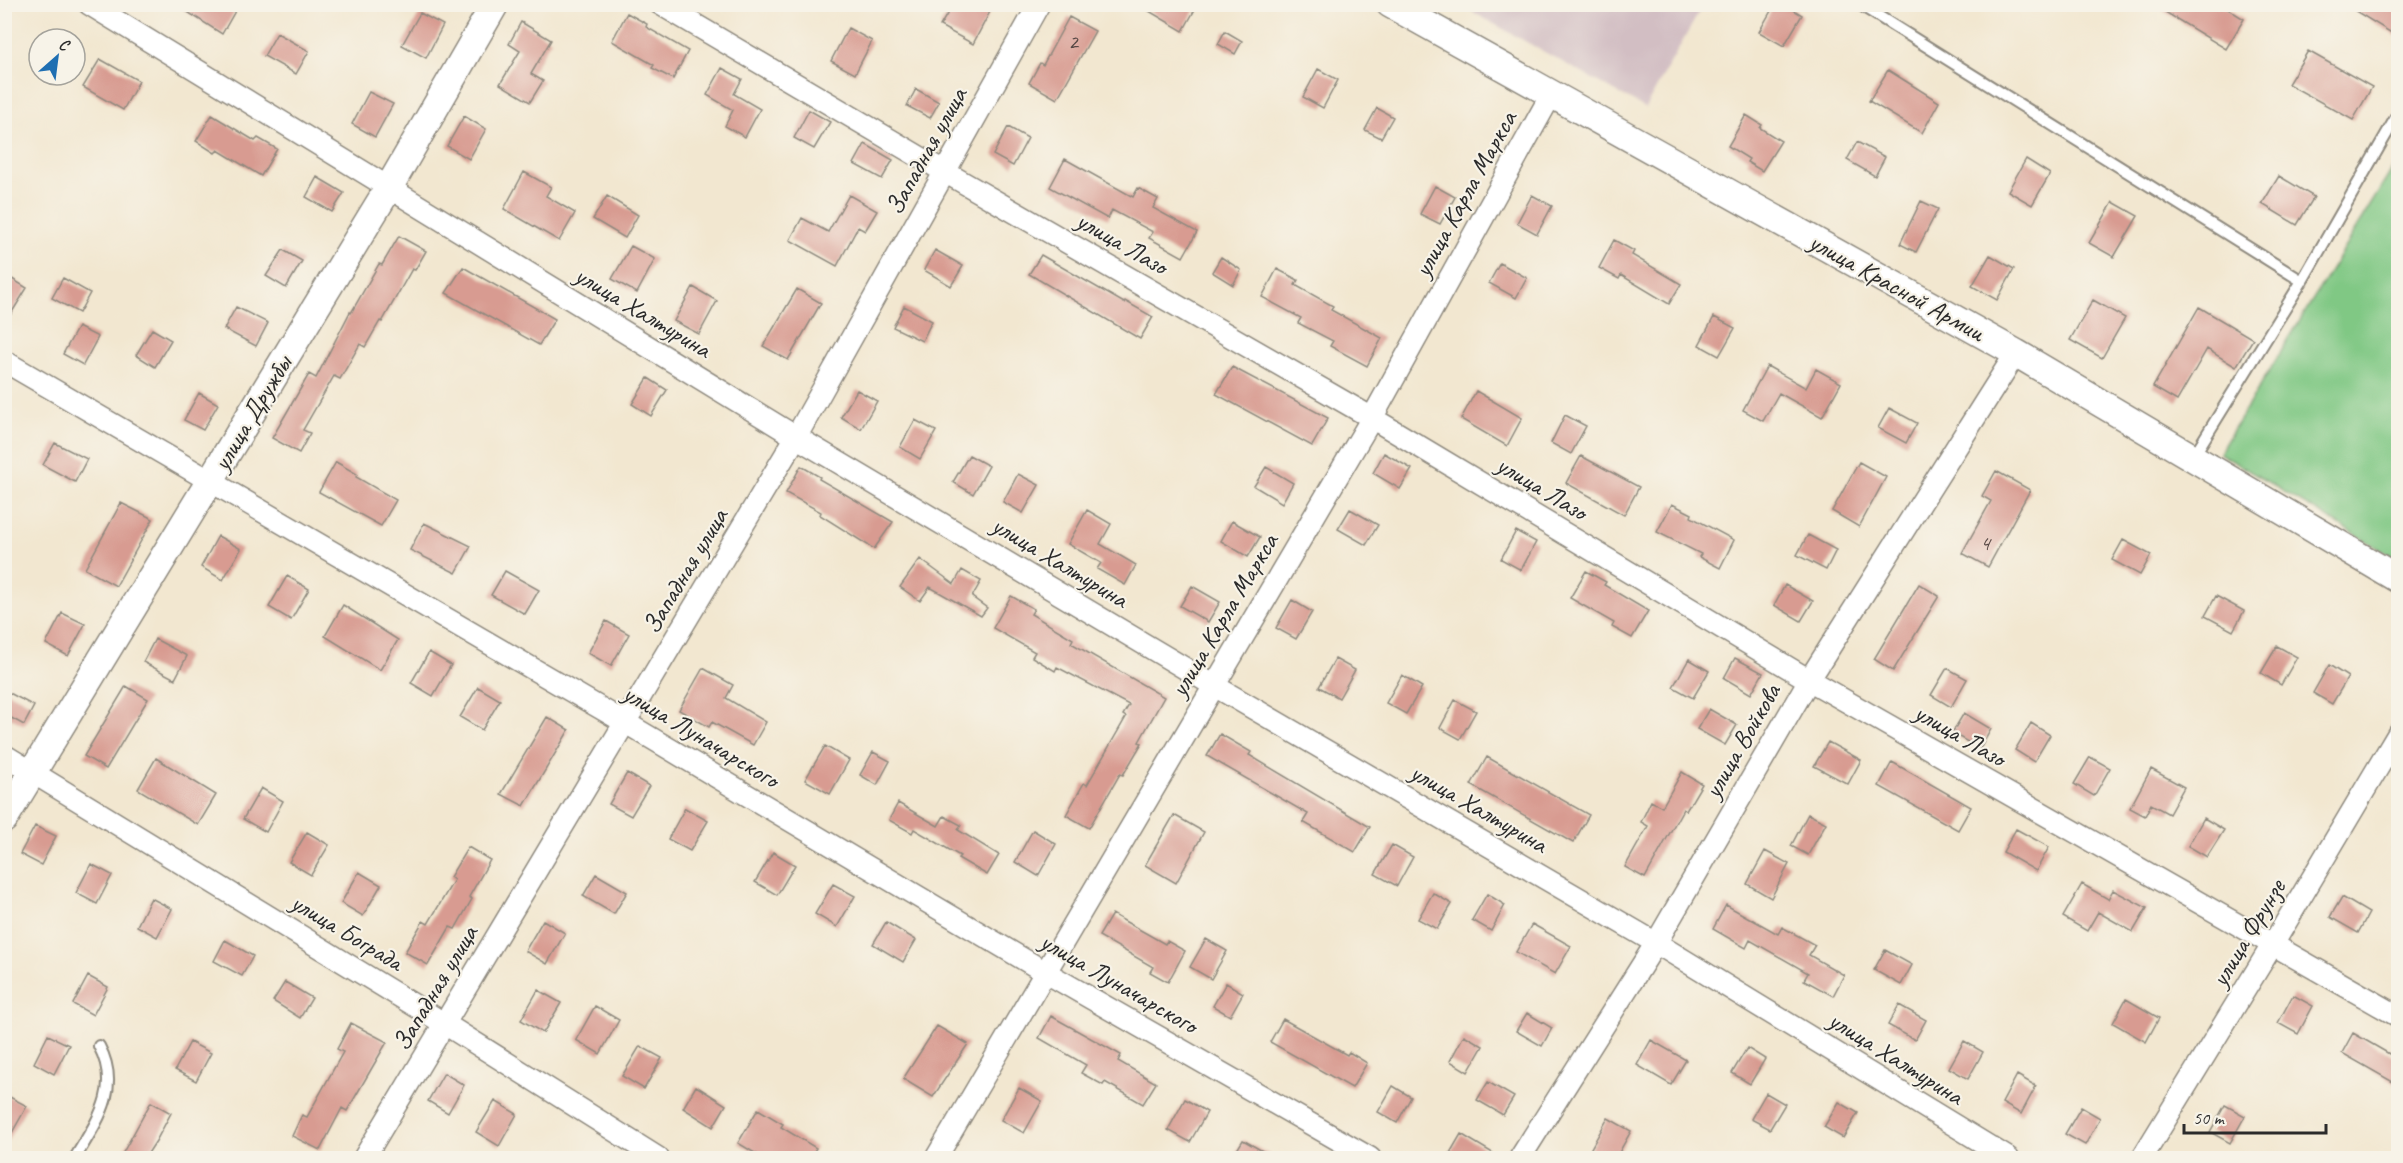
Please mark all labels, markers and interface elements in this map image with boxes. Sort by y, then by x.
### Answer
north arrow [27,27,87,87]
house number: 2 [1068,28,1080,56]
text: С [55,34,74,56]
street label: Западная улица [878,80,975,220]
street label: улица Карла Маркса [1405,104,1525,284]
street label: улица Лазо [1069,203,1176,284]
street label: улица Красной Армии [1802,224,1992,350]
street label: улица Халтурина [567,257,718,366]
street label: улица Дружбы [204,348,300,478]
street label: улица Лазо [1489,447,1596,529]
street label: Западная улица [635,501,736,640]
street label: улица Халтурина [984,507,1135,616]
street label: улица Карла Маркса [1161,526,1287,704]
house number: 4 [1980,529,1992,557]
street label: улица Луначарского [615,675,787,797]
street label: улица Войкова [1695,677,1789,806]
street label: улица Лазо [1907,695,2014,776]
street label: улица Халтурина [1403,754,1555,861]
street label: улица Фрунзе [2202,872,2294,994]
street label: улица Бограда [283,885,411,979]
street label: Западная улица [385,918,486,1057]
street label: улица Луначарского [1033,924,1206,1043]
street label: улица Халтурина [1821,1002,1971,1113]
scale bar [2184,1097,2326,1135]
text: 50 m [2193,1107,2226,1129]

